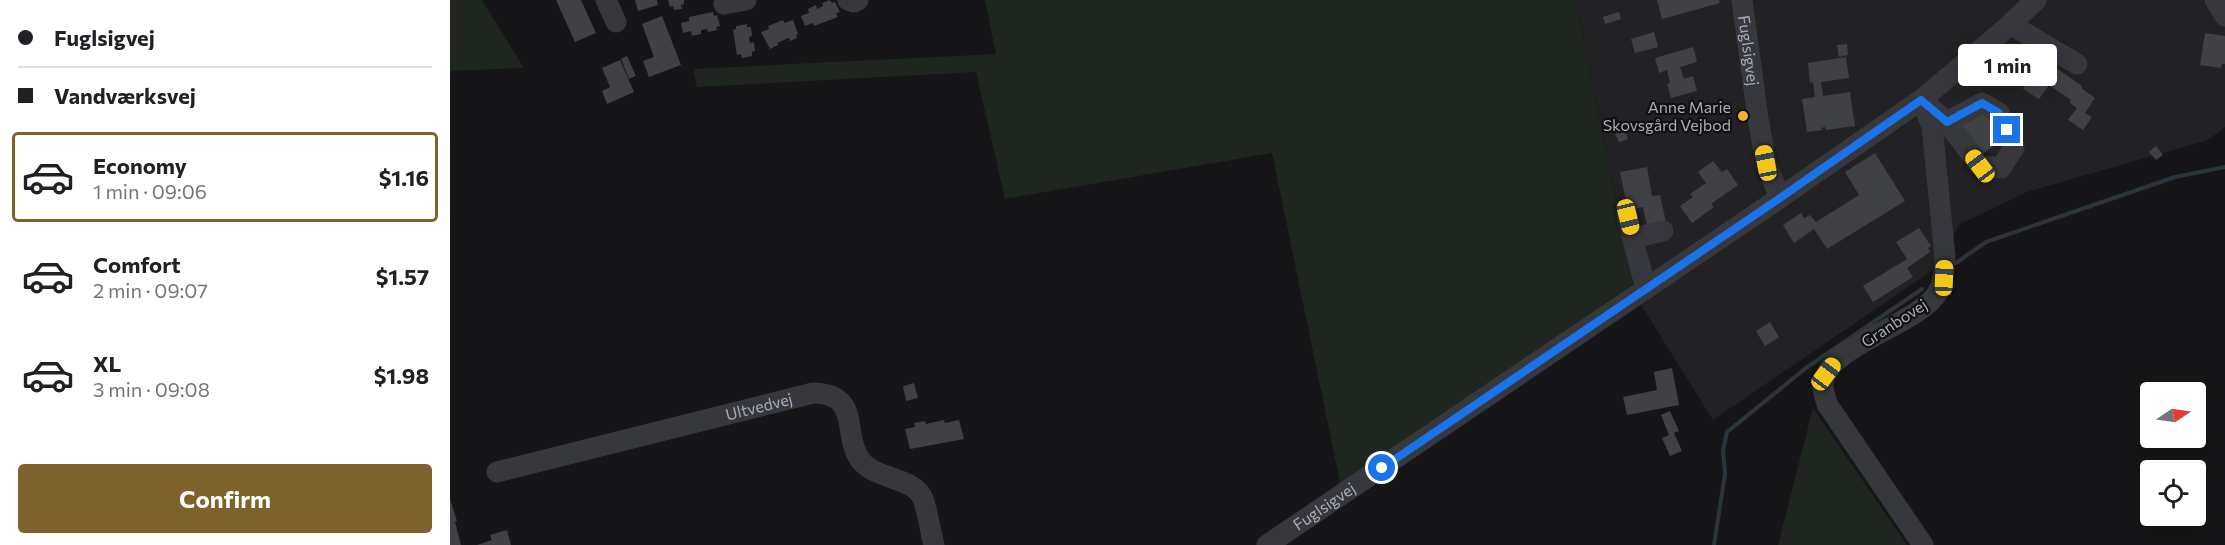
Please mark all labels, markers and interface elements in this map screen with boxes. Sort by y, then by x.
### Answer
street label: Fuglsigvej [1735,14,1763,87]
text: Fuglsigvej [54,24,155,51]
callout: 1 min [1958,43,2056,85]
text: 1 min [1984,53,2031,77]
text: Vandværksvej [54,82,196,109]
place label: Anne Marie Skovsgård Vejbod [1603,97,1731,134]
marker: Anne Marie Skovsgård Vejbod [1736,109,1750,123]
route end [1993,116,2020,143]
car [1754,144,1778,182]
car [1962,146,1998,186]
icon: car [21,150,75,204]
text: Economy [93,152,187,179]
text: $1.16 [379,164,429,191]
text: 1 min · 09:06 [93,179,207,203]
car [1615,197,1641,237]
icon: car [21,249,75,303]
text: Comfort [93,251,181,278]
car [1934,260,1954,296]
text: $1.57 [376,263,429,290]
text: 2 min · 09:07 [93,278,208,302]
street label: Granbovej [1857,294,1930,351]
icon: car [21,348,75,402]
text: XL [93,350,121,377]
car [1808,354,1844,394]
text: $1.98 [374,362,429,389]
text: 3 min · 09:08 [93,377,210,401]
north arrow [2140,382,2206,448]
map controls [2140,382,2206,526]
street label: Ultvedvej [723,389,794,424]
route start [1368,454,1395,481]
button: locate [2140,460,2206,526]
button: Confirm [18,464,432,533]
street label: Fuglsigvej [1289,478,1359,534]

